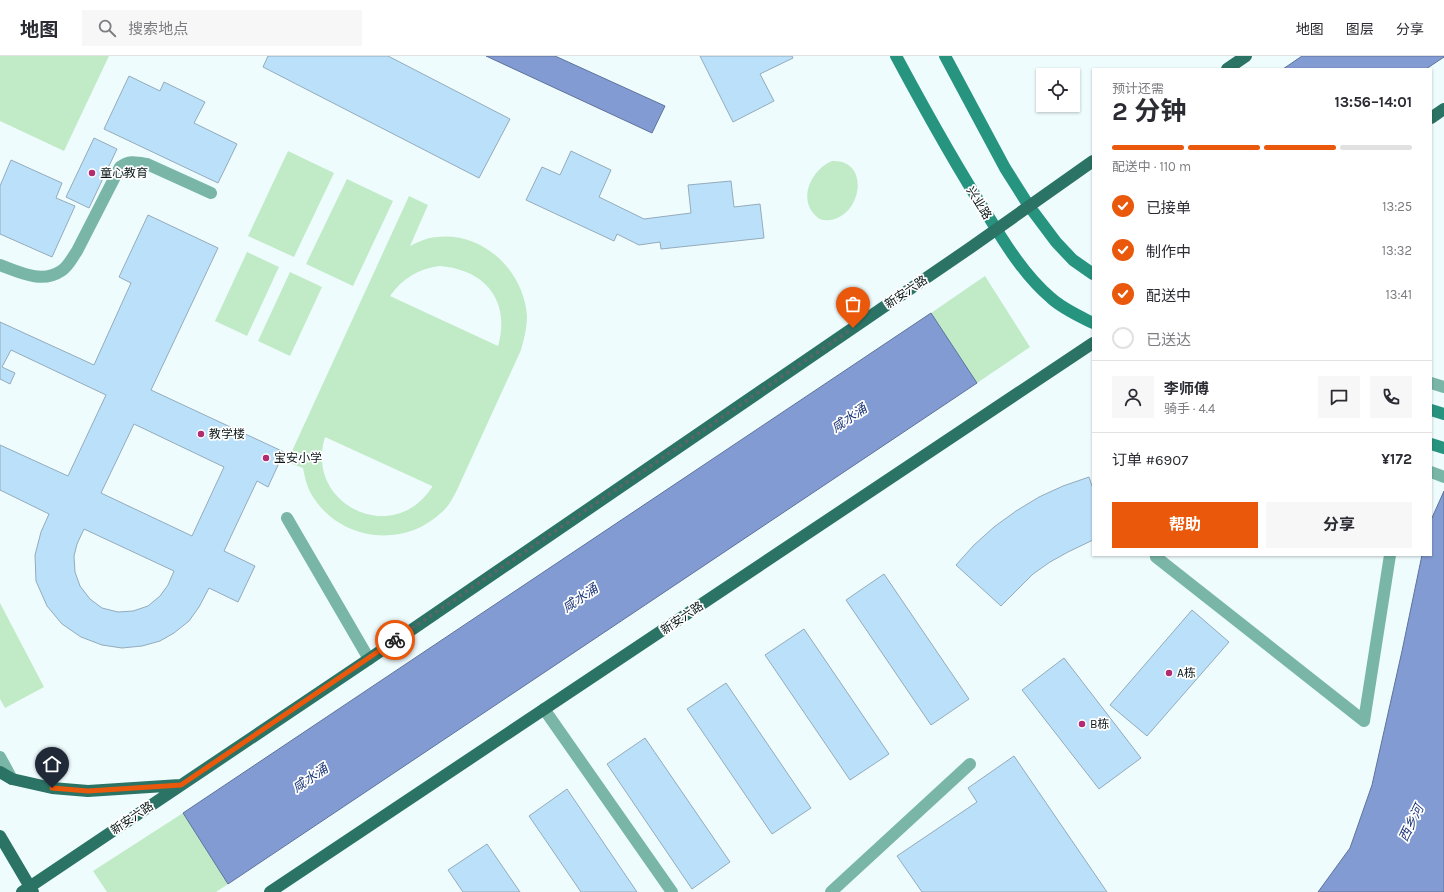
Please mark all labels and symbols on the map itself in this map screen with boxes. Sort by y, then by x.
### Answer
place label: 童心教育 [100,166,148,180]
marker: 童心教育 [87,168,97,178]
street label: 兴业路 [964,184,994,222]
street label: 新安六路 [882,273,930,311]
pin [836,287,870,328]
water label: 咸水涌 [829,400,871,435]
place label: 教学楼 [209,427,245,441]
marker: 教学楼 [196,429,206,439]
place label: 宝安小学 [274,451,322,465]
marker: 宝安小学 [261,453,271,463]
water label: 咸水涌 [560,580,602,615]
street label: 新安六路 [658,599,706,637]
courier [375,620,415,660]
place label: A栋 [1177,666,1196,680]
marker: A栋 [1164,668,1174,678]
place label: B栋 [1090,717,1109,731]
marker: B栋 [1077,719,1087,729]
pin [35,747,69,788]
water label: 咸水涌 [290,760,332,795]
street label: 新安六路 [108,799,156,837]
water label: 西乡河 [1396,799,1428,844]

